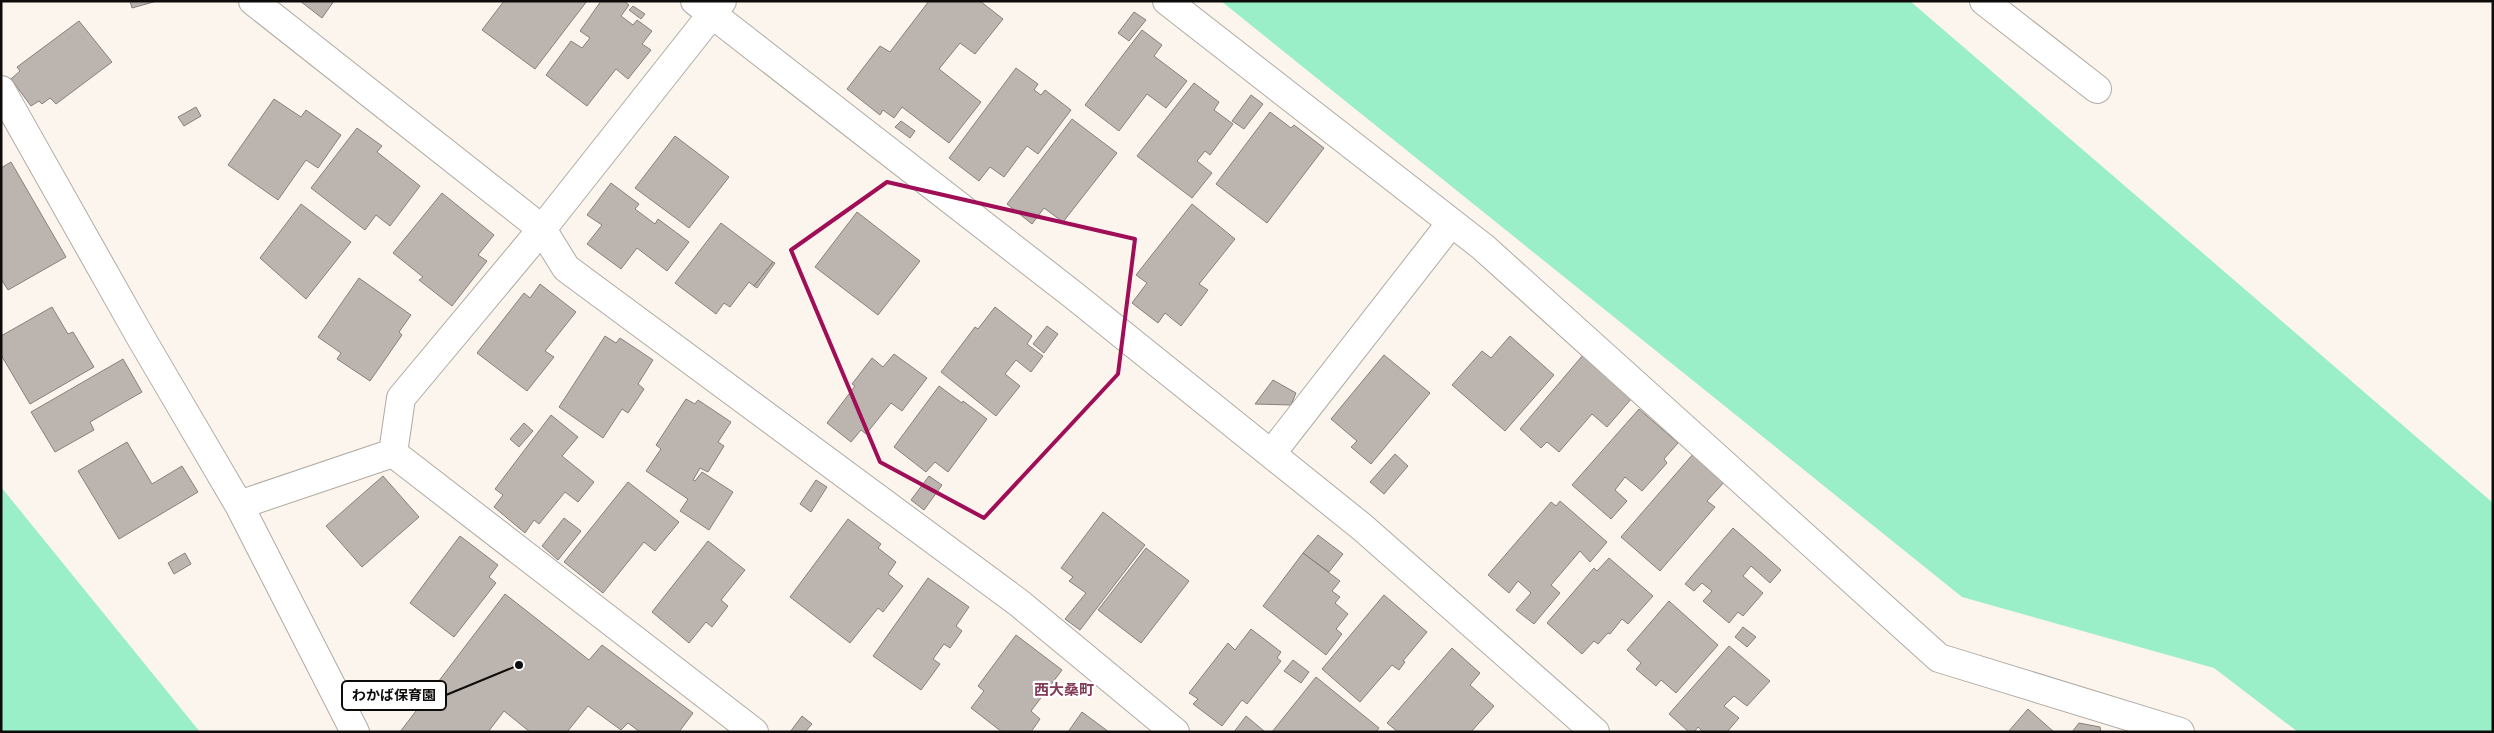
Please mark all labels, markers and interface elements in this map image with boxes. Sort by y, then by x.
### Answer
district label: 西大桑町 [1034,680,1094,699]
callout: わかば保育園 [342,681,446,710]
text: わかば保育園 [352,686,436,704]

